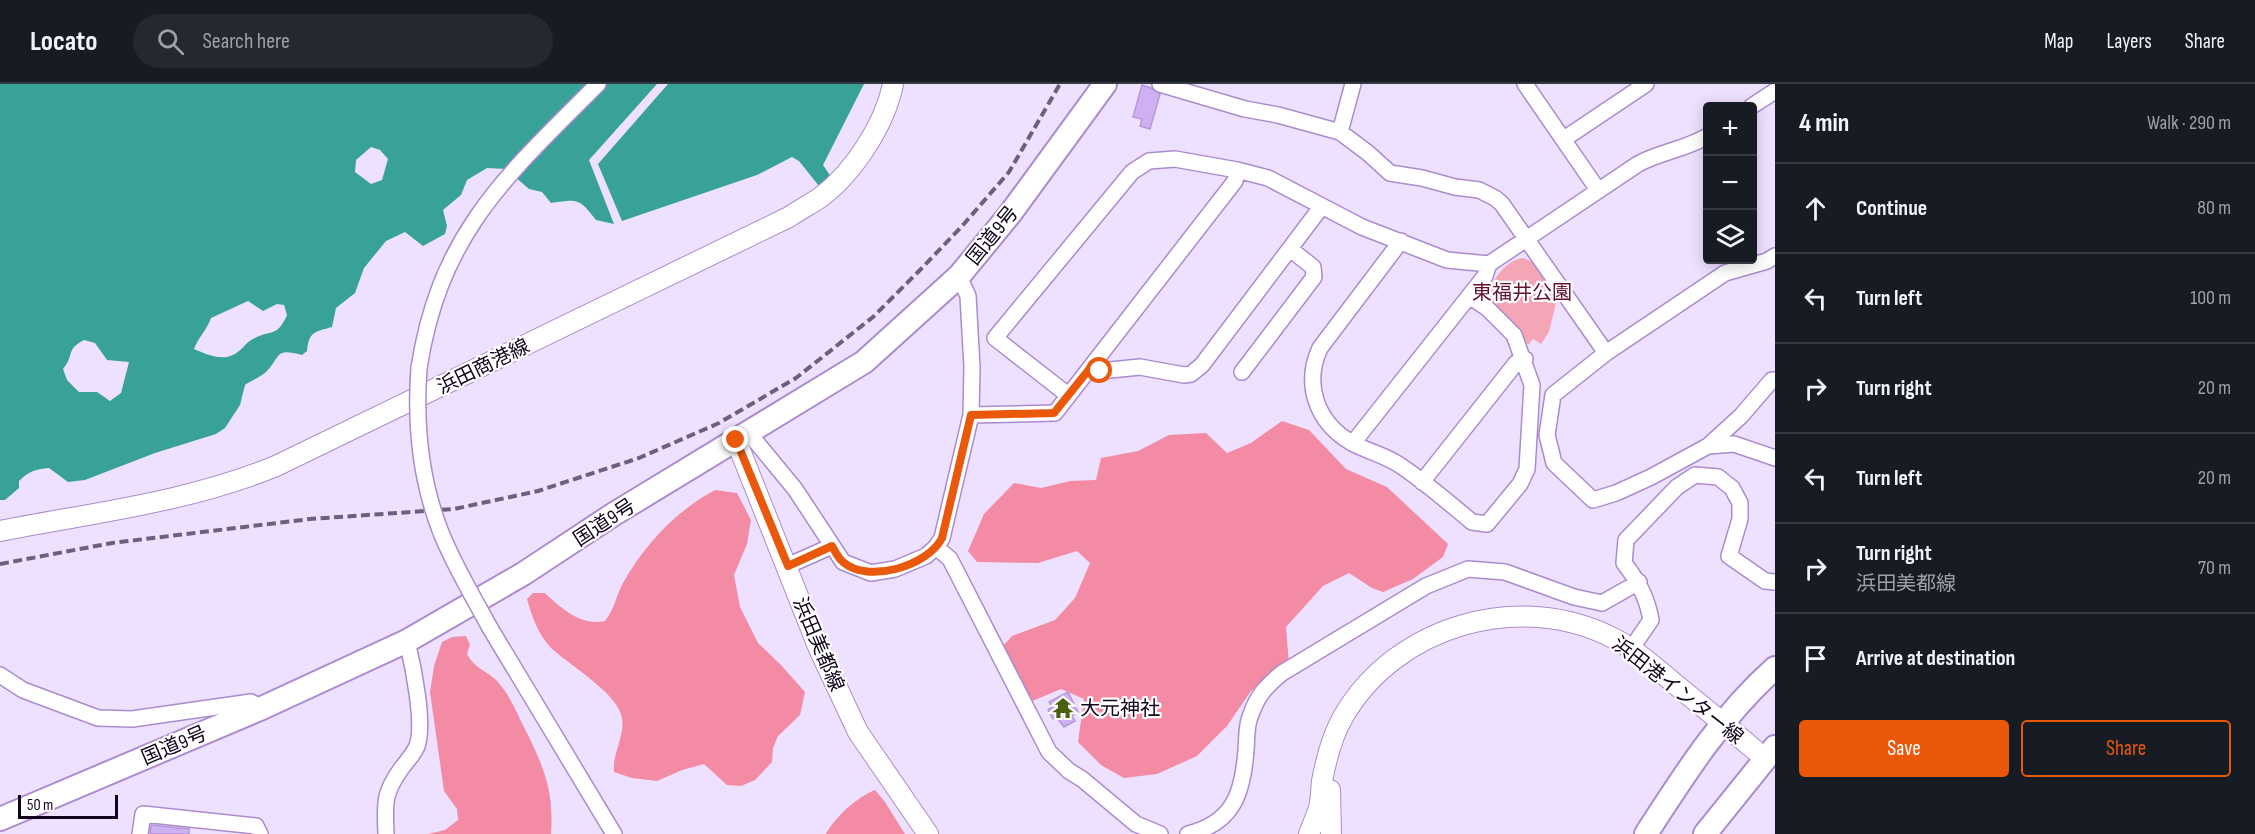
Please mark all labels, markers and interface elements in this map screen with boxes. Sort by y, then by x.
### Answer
search box [133,14,553,68]
text: Locato [30,25,97,58]
icon: search [154,25,187,58]
text: Search here [202,28,290,55]
text: Map [2044,29,2073,54]
text: Layers [2106,29,2152,54]
text: Share [2185,29,2225,54]
map controls [1703,102,1757,264]
button: + [1703,102,1757,156]
text: 4 min [1799,108,1849,139]
text: Walk · 290 m [2147,111,2231,135]
button: − [1703,156,1757,210]
icon: ahead [1799,192,1832,225]
text: Continue [1856,195,1927,222]
text: 80 m [2197,196,2231,220]
street label: 国道9号 [962,201,1024,270]
button: layers [1703,210,1757,264]
park label: 東福井公園 [1472,281,1572,305]
icon: left [1799,282,1832,315]
text: Turn left [1856,285,1922,312]
text: 100 m [2190,286,2231,310]
street label: 浜田商港線 [433,334,534,400]
route start [1086,357,1112,383]
icon: right [1799,372,1832,405]
text: Turn right [1856,375,1932,402]
text: 20 m [2198,376,2231,400]
route end [722,426,748,452]
icon: left [1799,462,1832,495]
text: Turn left [1856,465,1922,492]
text: 20 m [2198,466,2231,490]
street label: 国道9号 [569,494,640,552]
text: Turn right [1856,540,1932,567]
icon: right [1799,552,1832,585]
text: 70 m [2198,556,2231,580]
text: 浜田美都線 [1856,572,1956,596]
street label: 浜田美都線 [787,594,849,695]
street label: 浜田港インター線 [1607,632,1748,749]
icon: arrive [1799,642,1832,675]
text: Arrive at destination [1856,645,2015,672]
temple icon: 大元神社 [1051,696,1075,720]
place label: 大元神社 [1080,697,1160,721]
button: Save [1799,720,2009,777]
button: Share [2021,720,2231,777]
street label: 国道9号 [138,721,211,770]
scale bar [18,792,118,820]
text: 50 m [27,796,53,815]

